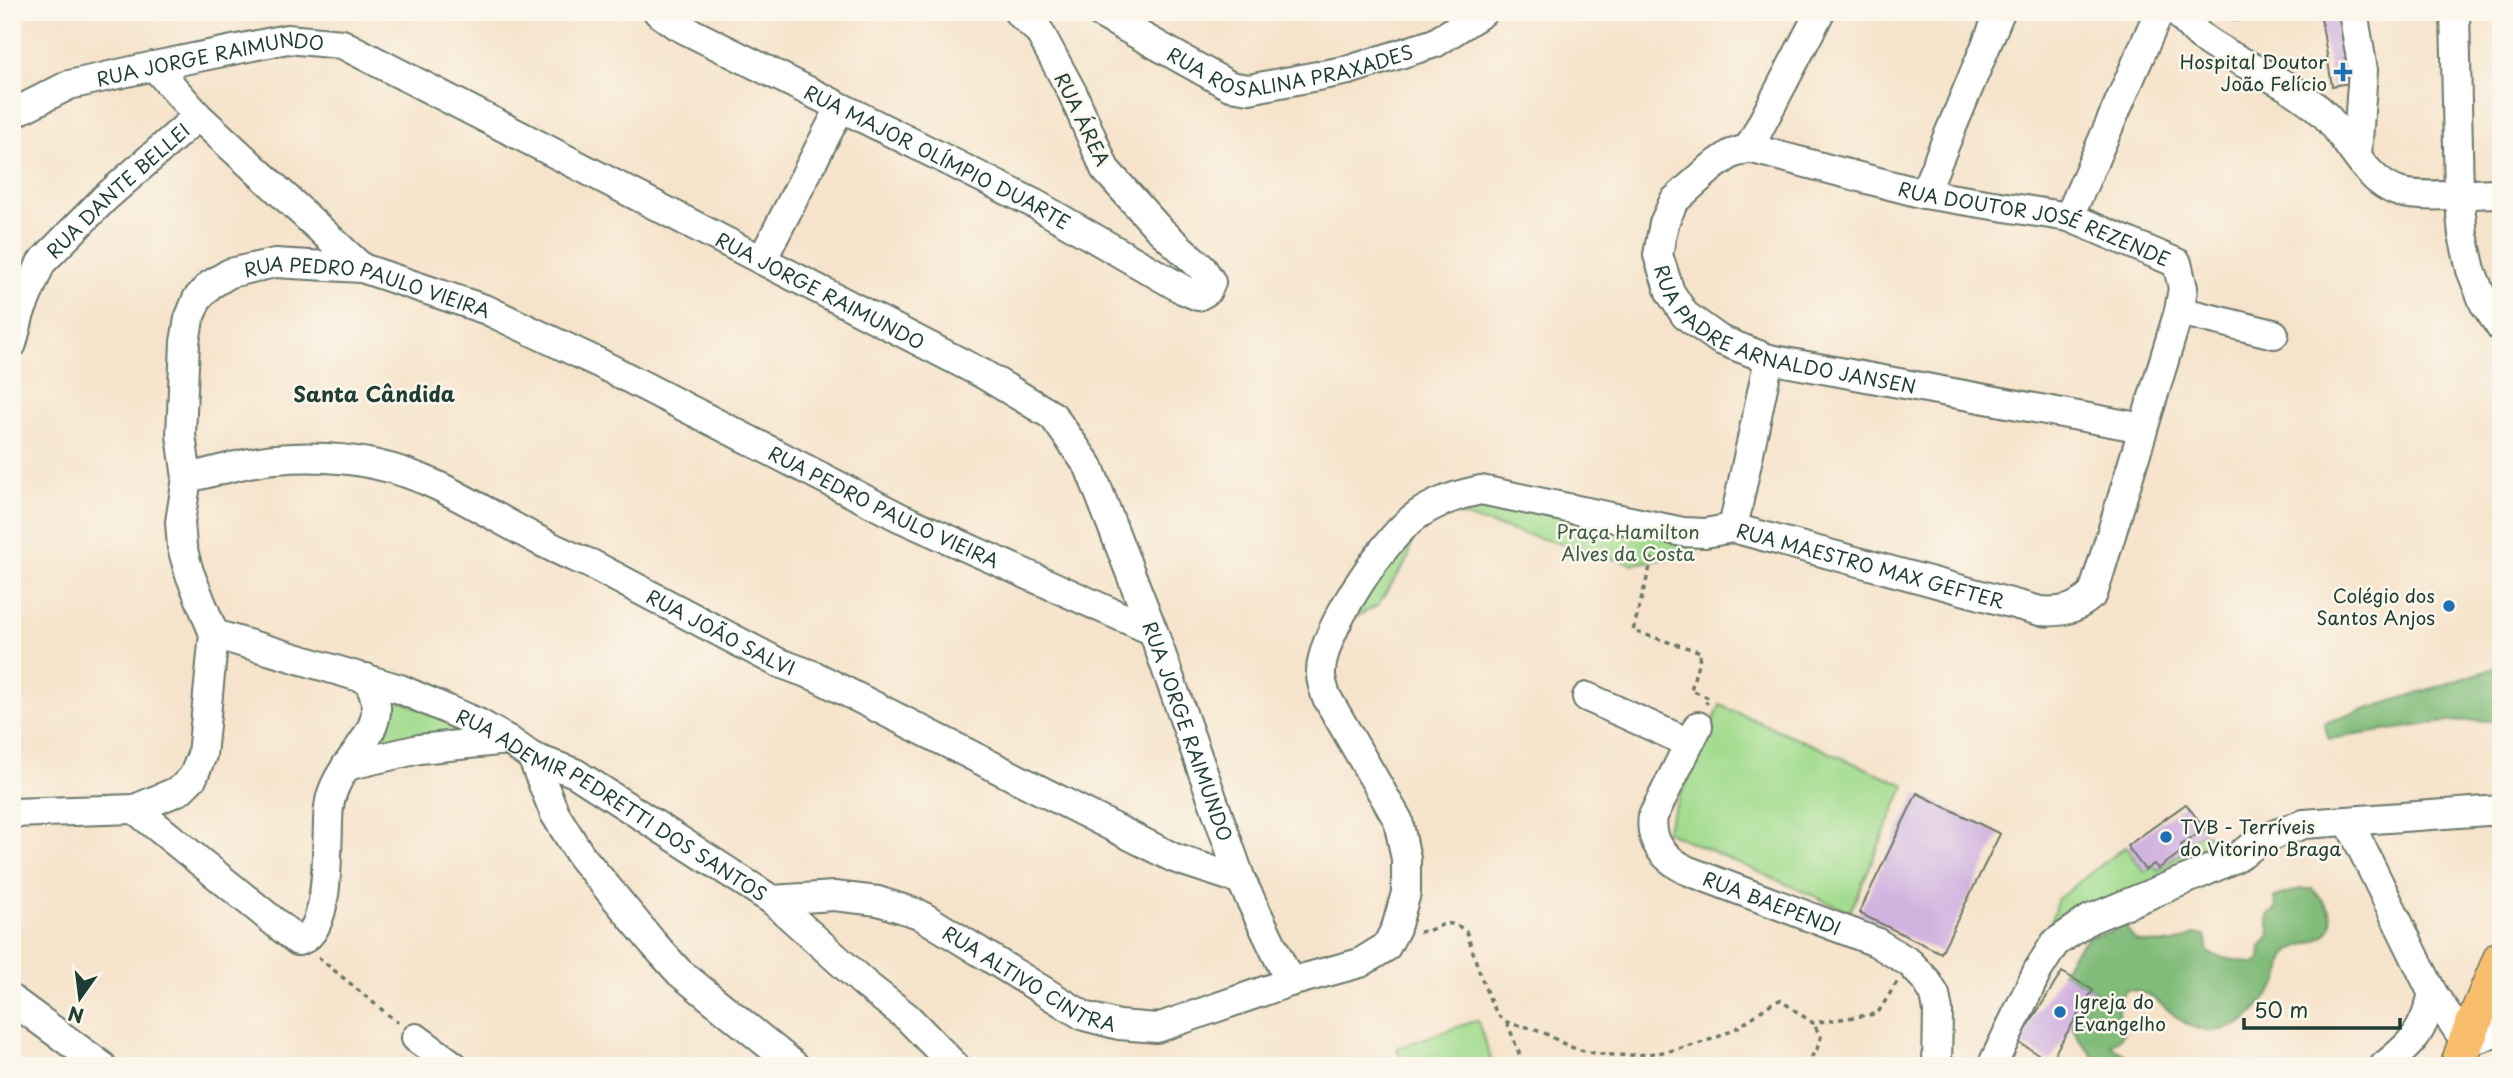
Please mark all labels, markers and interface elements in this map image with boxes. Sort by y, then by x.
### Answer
street label: RUA JORGE RAIMUNDO [94,24,325,92]
street label: RUA ROSALINA PRAXADES [1161,36,1421,58]
text: RUA ROSALINA PRAXADES [1162,37,1416,103]
place label: Hospital Doutor João Felício [2180,47,2327,97]
marker: Hospital Doutor João Felício [2333,62,2353,82]
street label: RUA ÁREA [1048,68,1118,171]
street label: RUA MAJOR OLÍMPIO DUARTE [800,77,1076,236]
street label: RUA DANTE BELLEI [39,116,196,264]
street label: RUA DOUTOR JOSÉ REZENDE [1895,174,2175,273]
street label: RUA JORGE RAIMUNDO [711,225,930,356]
street label: RUA PEDRO PAULO VIEIRA [241,249,494,324]
street label: RUA PADRE ARNALDO JANSEN [1648,261,1918,400]
district label: Santa Cândida [293,377,455,409]
street label: RUA PEDRO PAULO VIEIRA [764,438,1004,574]
street label: RUA MAESTRO MAX GEFTER [1733,516,2008,615]
park label: Praça Hamilton Alves da Costa [1556,517,1700,567]
place label: Colégio dos Santos Anjos [2316,581,2435,631]
street label: RUA JOÃO SALVI [642,582,799,682]
marker: Colégio dos Santos Anjos [2441,598,2457,614]
street label: RUA JORGE RAIMUNDO [1136,617,1240,845]
street label: RUA ADEMIR PEDRETTI DOS SANTOS [452,701,773,907]
place label: TVB - Terríveis do Vitorino Braga [2180,812,2341,862]
marker: TVB - Terríveis do Vitorino Braga [2158,829,2174,845]
street label: RUA BAEPENDI [1699,864,1845,942]
street label: RUA ALTIVO CINTRA [938,918,1119,1038]
north arrow [46,962,116,1032]
place label: Igreja do Evangelho [2074,987,2166,1037]
scale bar [2244,987,2399,1031]
text: 50 m [2254,993,2308,1025]
text: N [65,1000,86,1031]
marker: Igreja do Evangelho [2052,1004,2068,1020]

